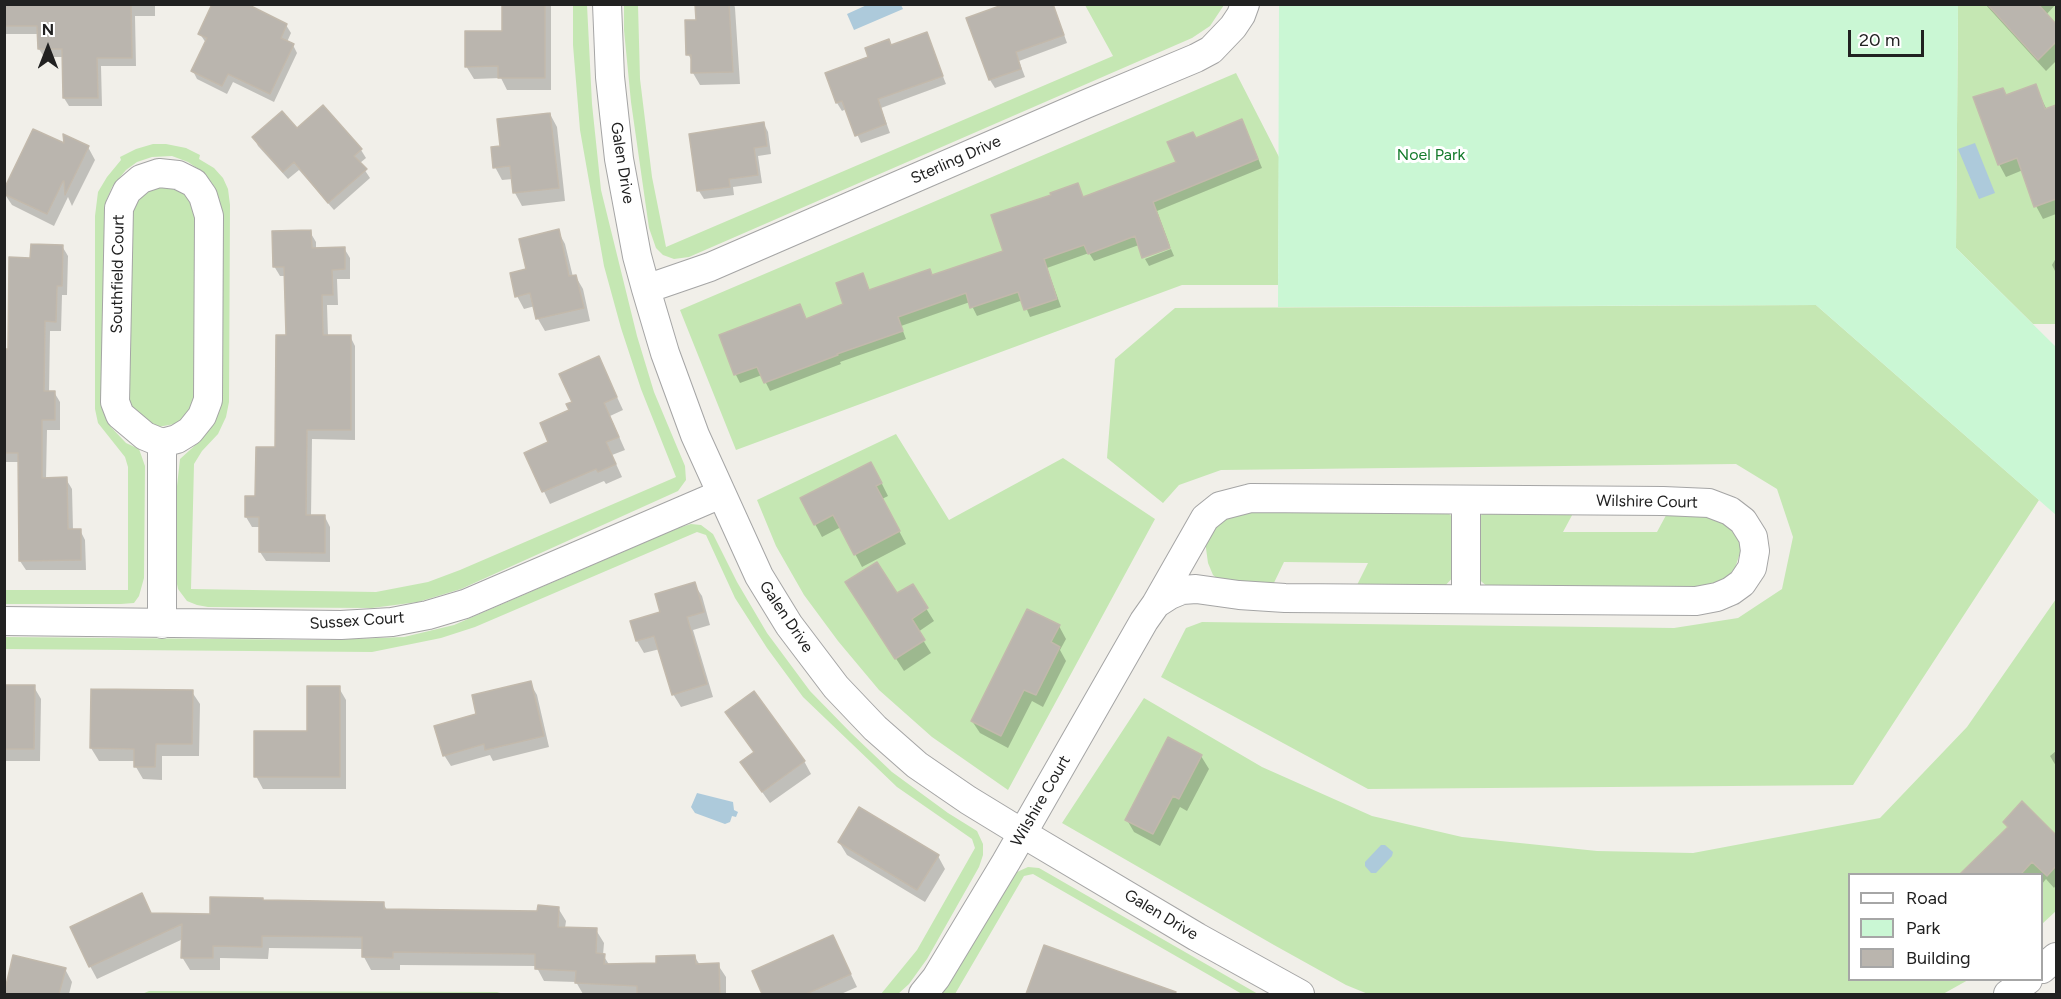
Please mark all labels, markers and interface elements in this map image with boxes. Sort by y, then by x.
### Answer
north arrow [18,18,78,78]
scale bar [1851,18,1928,56]
text: N [42,20,54,39]
text: 20 m [1859,29,1900,51]
street label: Galen Drive [606,121,638,205]
street label: Sterling Drive [908,132,1004,188]
park label: Noel Park [1397,145,1465,165]
street label: Southfield Court [107,214,129,334]
street label: Wilshire Court [1596,492,1698,512]
street label: Galen Drive [755,577,817,657]
street label: Sussex Court [309,608,405,634]
street label: Wilshire Court [1007,752,1075,850]
legend [1848,873,2043,981]
street label: Galen Drive [1121,886,1201,944]
text: Road [1906,887,1947,909]
text: Park [1906,917,1940,939]
text: Building [1906,947,1971,969]

